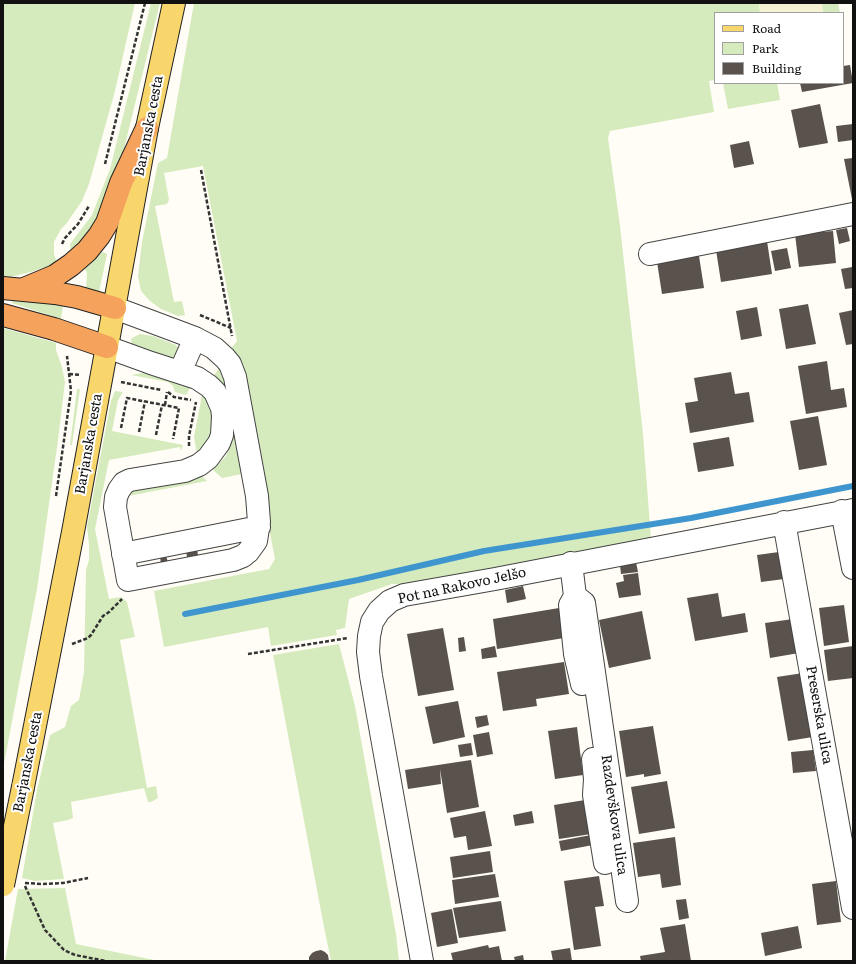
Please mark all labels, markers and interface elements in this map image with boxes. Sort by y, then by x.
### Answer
legend [714,12,844,84]
text: Road [752,19,781,37]
text: Park [752,39,778,57]
text: Building [752,59,801,77]
street label: Barjanska cesta [131,74,167,178]
street label: Barjanska cesta [72,392,106,496]
street label: Pot na Rakovo Jelšo [396,564,528,608]
street label: Preserska ulica [802,664,836,766]
street label: Barjanska cesta [10,710,46,814]
street label: Razdevškova ulica [597,754,631,876]

